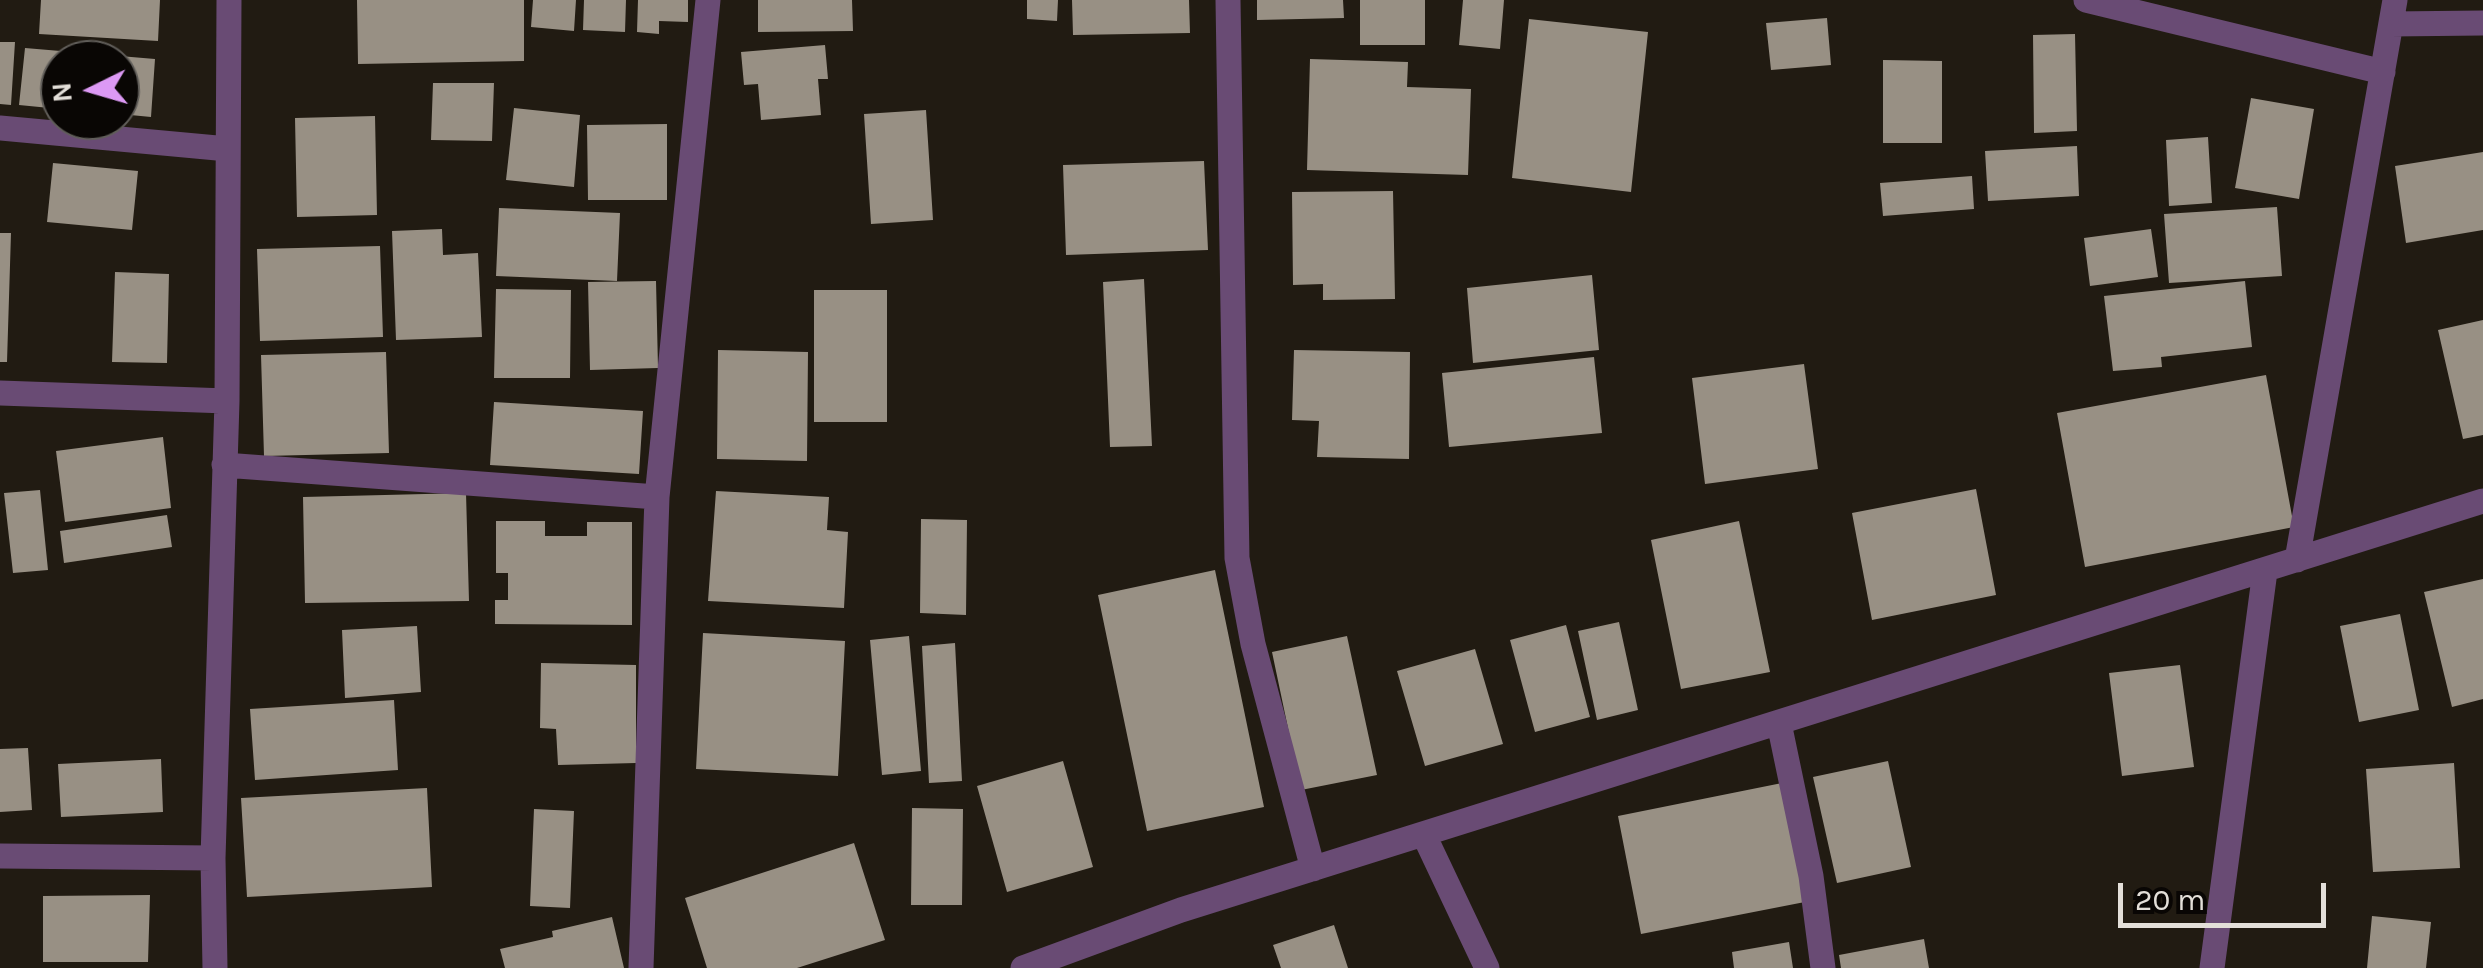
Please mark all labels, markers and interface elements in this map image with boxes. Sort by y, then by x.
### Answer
north arrow [40,40,140,140]
text: N [44,81,79,104]
scale bar [2123,863,2330,925]
text: 20 m [2135,882,2205,918]

